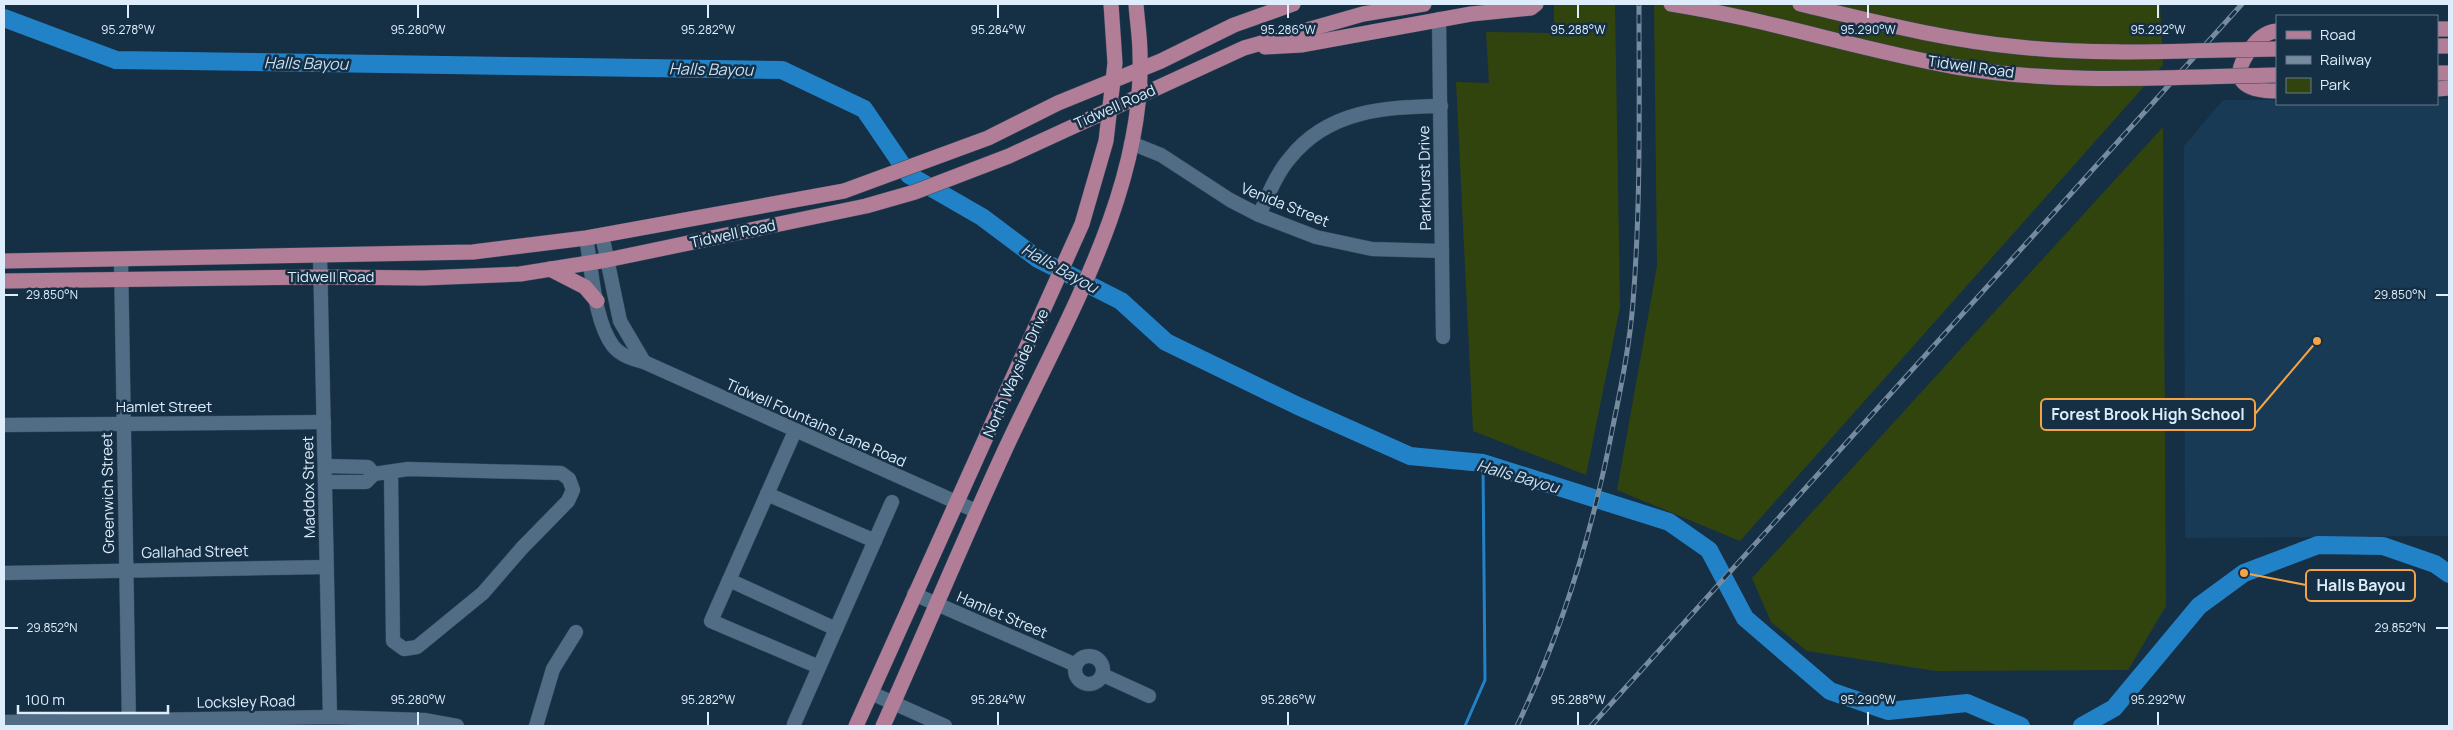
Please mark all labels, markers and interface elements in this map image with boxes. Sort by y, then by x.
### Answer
legend [2276,15,2438,105]
text: 95.278°W [101,21,156,38]
text: 95.280°W [390,21,446,38]
text: 95.282°W [681,21,736,38]
text: 95.284°W [971,21,1026,38]
text: 95.286°W [1260,21,1316,38]
text: 95.288°W [1551,21,1606,38]
text: 95.290°W [1840,21,1897,38]
text: 95.292°W [2130,21,2186,38]
text: Road [2320,24,2356,45]
text: Railway [2320,49,2372,70]
street label: Tidwell Road [1927,50,2016,83]
water label: Halls Bayou [264,51,350,75]
water label: Halls Bayou [669,57,755,81]
text: Park [2320,74,2350,95]
street label: Tidwell Road [1071,79,1159,134]
street label: Parkhurst Drive [1413,125,1436,231]
street label: Venida Street [1238,177,1332,232]
street label: Tidwell Road [688,214,778,253]
water label: Halls Bayou [1018,238,1103,299]
street label: Tidwell Road [288,266,374,287]
text: 29.850°N [26,286,78,303]
text: 29.850°N [2374,286,2426,303]
street label: North Wayside Drive [978,305,1053,440]
street label: Tidwell Fountains Lane Road [723,373,910,472]
street label: Hamlet Street [116,396,212,417]
callout: Forest Brook High School [2041,399,2255,430]
text: Forest Brook High School [2051,403,2245,425]
street label: Greenwich Street [96,432,119,554]
street label: Maddox Street [297,436,320,538]
water label: Halls Bayou [1474,454,1563,499]
street label: Gallahad Street [141,540,249,563]
callout: Halls Bayou [2306,570,2415,601]
text: Halls Bayou [2317,574,2405,596]
street label: Hamlet Street [954,586,1051,643]
text: 29.852°N [26,619,78,636]
text: 29.852°N [2374,619,2426,636]
scale bar [18,682,168,714]
text: 100 m [25,689,65,710]
street label: Locksley Road [197,690,295,713]
text: 95.280°W [390,691,446,708]
text: 95.282°W [681,691,736,708]
text: 95.284°W [971,691,1026,708]
text: 95.286°W [1260,691,1316,708]
text: 95.288°W [1551,691,1606,708]
text: 95.290°W [1840,691,1897,708]
text: 95.292°W [2130,691,2186,708]

